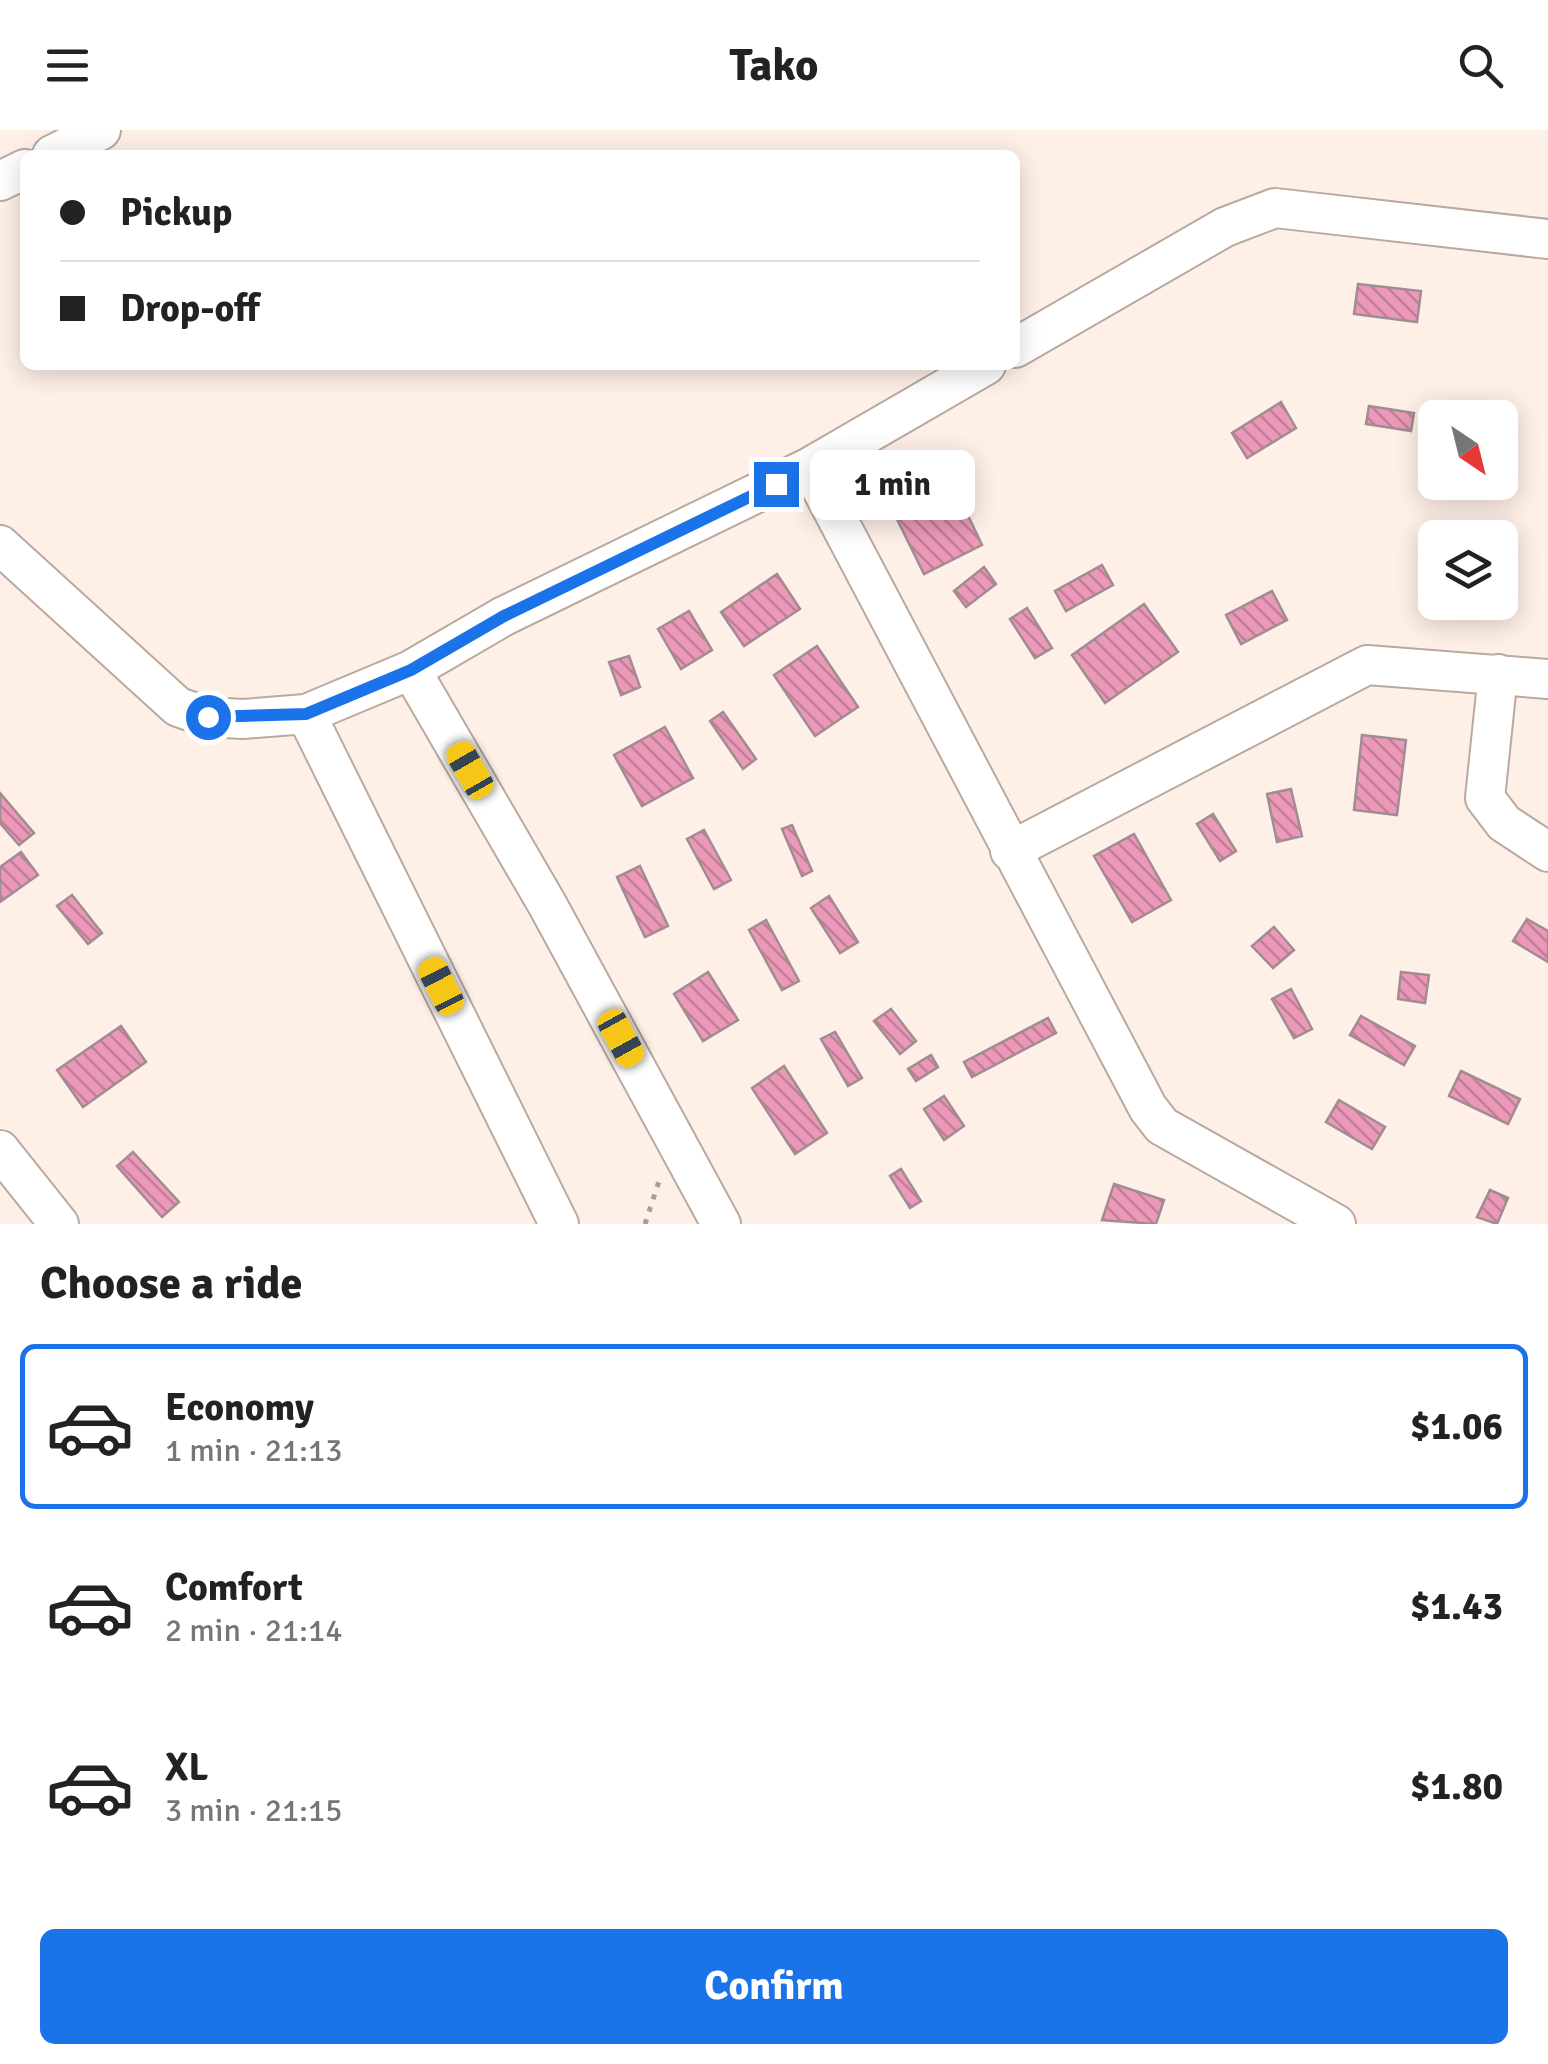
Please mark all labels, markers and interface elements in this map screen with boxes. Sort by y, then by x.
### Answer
icon: menu [40,38,95,93]
text: Tako [729,38,819,93]
icon: search [1453,38,1508,93]
text: Pickup [120,189,232,236]
text: Drop-off [120,285,260,332]
north arrow [1418,400,1518,500]
map controls [1418,400,1518,620]
callout: 1 min [811,449,976,519]
route end [754,462,799,507]
text: 1 min [854,465,931,504]
button: layers [1418,520,1518,620]
route start [186,695,231,740]
car [442,737,498,803]
car [414,952,468,1020]
car [593,1004,649,1072]
text: Choose a ride [40,1256,303,1311]
icon: car [45,1382,135,1472]
text: Economy [165,1384,314,1431]
text: $1.06 [1410,1403,1503,1450]
text: 1 min · 21:13 [165,1431,343,1470]
icon: car [45,1562,135,1652]
text: Comfort [165,1564,303,1611]
text: $1.43 [1410,1583,1503,1630]
text: 2 min · 21:14 [165,1611,343,1650]
icon: car [45,1742,135,1832]
text: XL [165,1744,208,1791]
text: $1.80 [1410,1763,1503,1810]
text: 3 min · 21:15 [165,1791,343,1830]
button: Confirm [40,1929,1508,2044]

